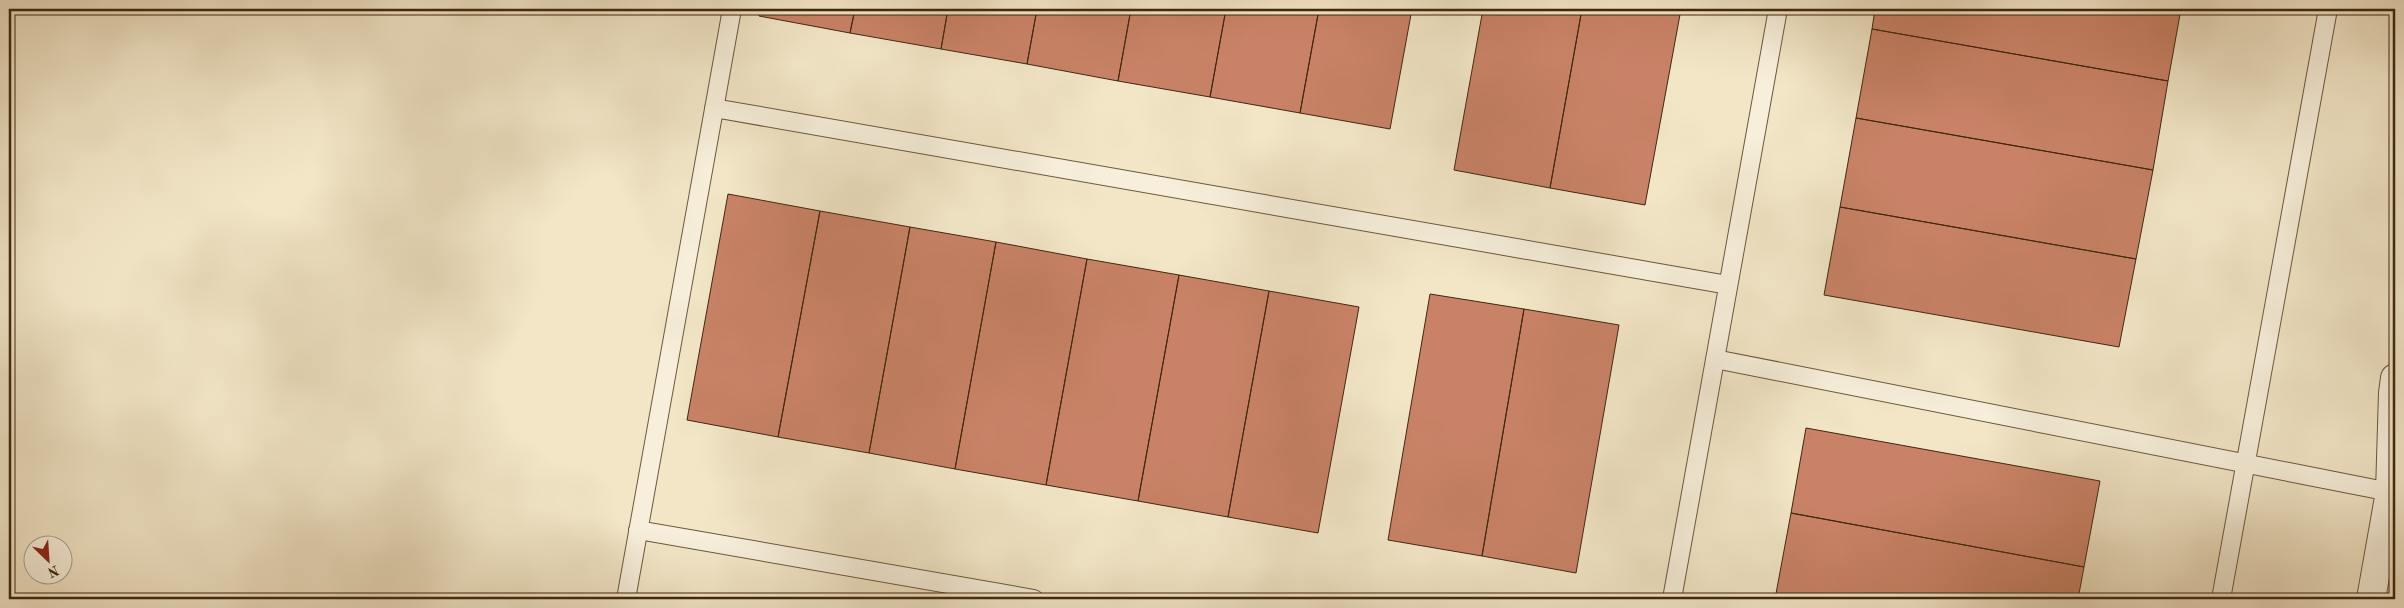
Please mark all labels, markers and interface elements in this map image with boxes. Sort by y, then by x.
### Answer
north arrow [22,536,72,586]
text: N [45,562,61,580]

